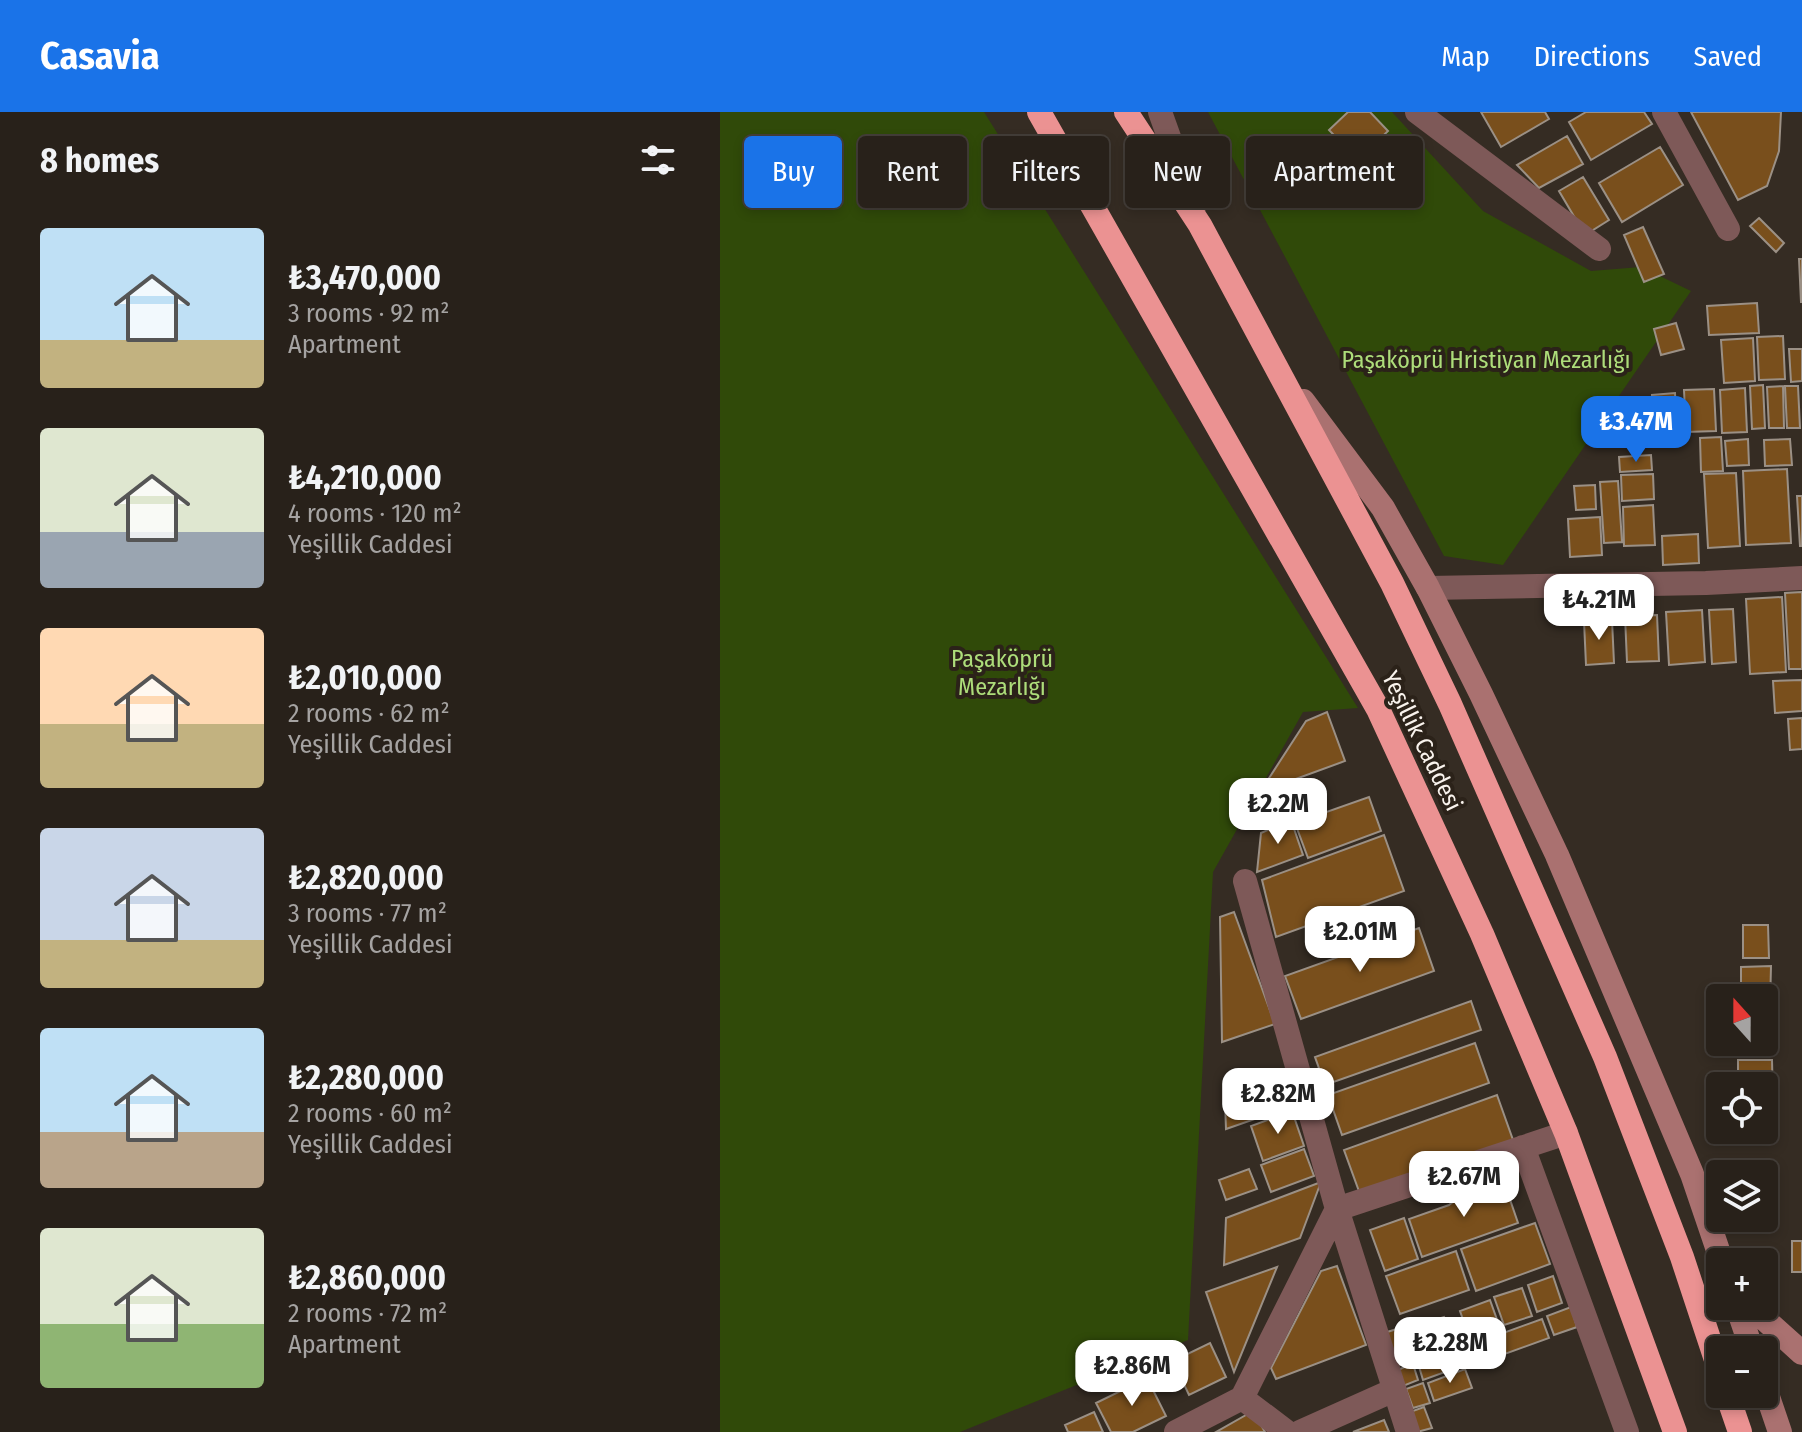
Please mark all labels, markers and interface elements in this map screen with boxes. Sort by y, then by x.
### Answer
text: Casavia [40,33,160,79]
text: Map [1441,40,1490,73]
text: Directions [1534,40,1650,73]
text: Saved [1694,40,1762,73]
chip: Buy [744,136,842,208]
chip: Rent [858,136,967,208]
chip: Filters [983,136,1109,208]
chip: New [1125,136,1230,208]
chip: Apartment [1246,136,1423,208]
icon: filters [636,138,680,182]
text: 8 homes [40,140,159,181]
text: ₺3,470,000 [288,257,441,298]
icon: home [104,260,200,356]
text: 3 rooms · 92 m² [288,298,449,329]
text: Apartment [288,329,401,360]
park label: Paşaköprü Hristiyan Mezarlığı [1342,346,1630,374]
pin: ₺3.47M [1571,396,1701,464]
text: ₺3.47M [1599,406,1673,437]
text: ₺4,210,000 [288,457,442,498]
icon: home [104,460,200,556]
text: 4 rooms · 120 m² [288,498,462,529]
text: Yeşillik Caddesi [288,529,452,560]
pin: ₺4.21M [1534,574,1664,642]
text: ₺4.21M [1562,584,1636,615]
park label: Paşaköprü Mezarlığı [951,645,1053,701]
text: ₺2,010,000 [288,657,442,698]
icon: home [104,660,200,756]
street label: Yeşillik Caddesi [1376,667,1468,815]
text: 2 rooms · 62 m² [288,698,450,729]
text: Yeşillik Caddesi [288,729,452,760]
pin: ₺2.2M [1222,778,1334,846]
text: ₺2.2M [1247,788,1309,819]
text: ₺2,820,000 [288,857,444,898]
icon: home [104,860,200,956]
text: 3 rooms · 77 m² [288,898,447,929]
pin: ₺2.01M [1295,906,1425,974]
text: ₺2.01M [1323,916,1397,947]
text: Yeşillik Caddesi [288,929,452,960]
north arrow [1706,984,1778,1056]
map controls [1706,984,1778,1408]
text: ₺2,280,000 [288,1057,444,1098]
icon: home [104,1060,200,1156]
pin: ₺2.82M [1213,1068,1343,1136]
button: locate [1706,1072,1778,1144]
text: ₺2.82M [1240,1078,1316,1109]
text: 2 rooms · 60 m² [288,1098,452,1129]
text: Yeşillik Caddesi [288,1129,452,1160]
pin: ₺2.67M [1399,1151,1529,1219]
button: layers [1706,1160,1778,1232]
text: ₺2.67M [1427,1161,1501,1192]
button: + [1706,1248,1778,1320]
text: ₺2,860,000 [288,1257,446,1298]
icon: home [104,1260,200,1356]
text: 2 rooms · 72 m² [288,1298,447,1329]
pin: ₺2.28M [1385,1317,1515,1385]
text: ₺2.28M [1412,1327,1488,1358]
text: Apartment [288,1329,401,1360]
button: − [1706,1336,1778,1408]
pin: ₺2.86M [1067,1340,1197,1408]
text: ₺2.86M [1093,1350,1171,1381]

